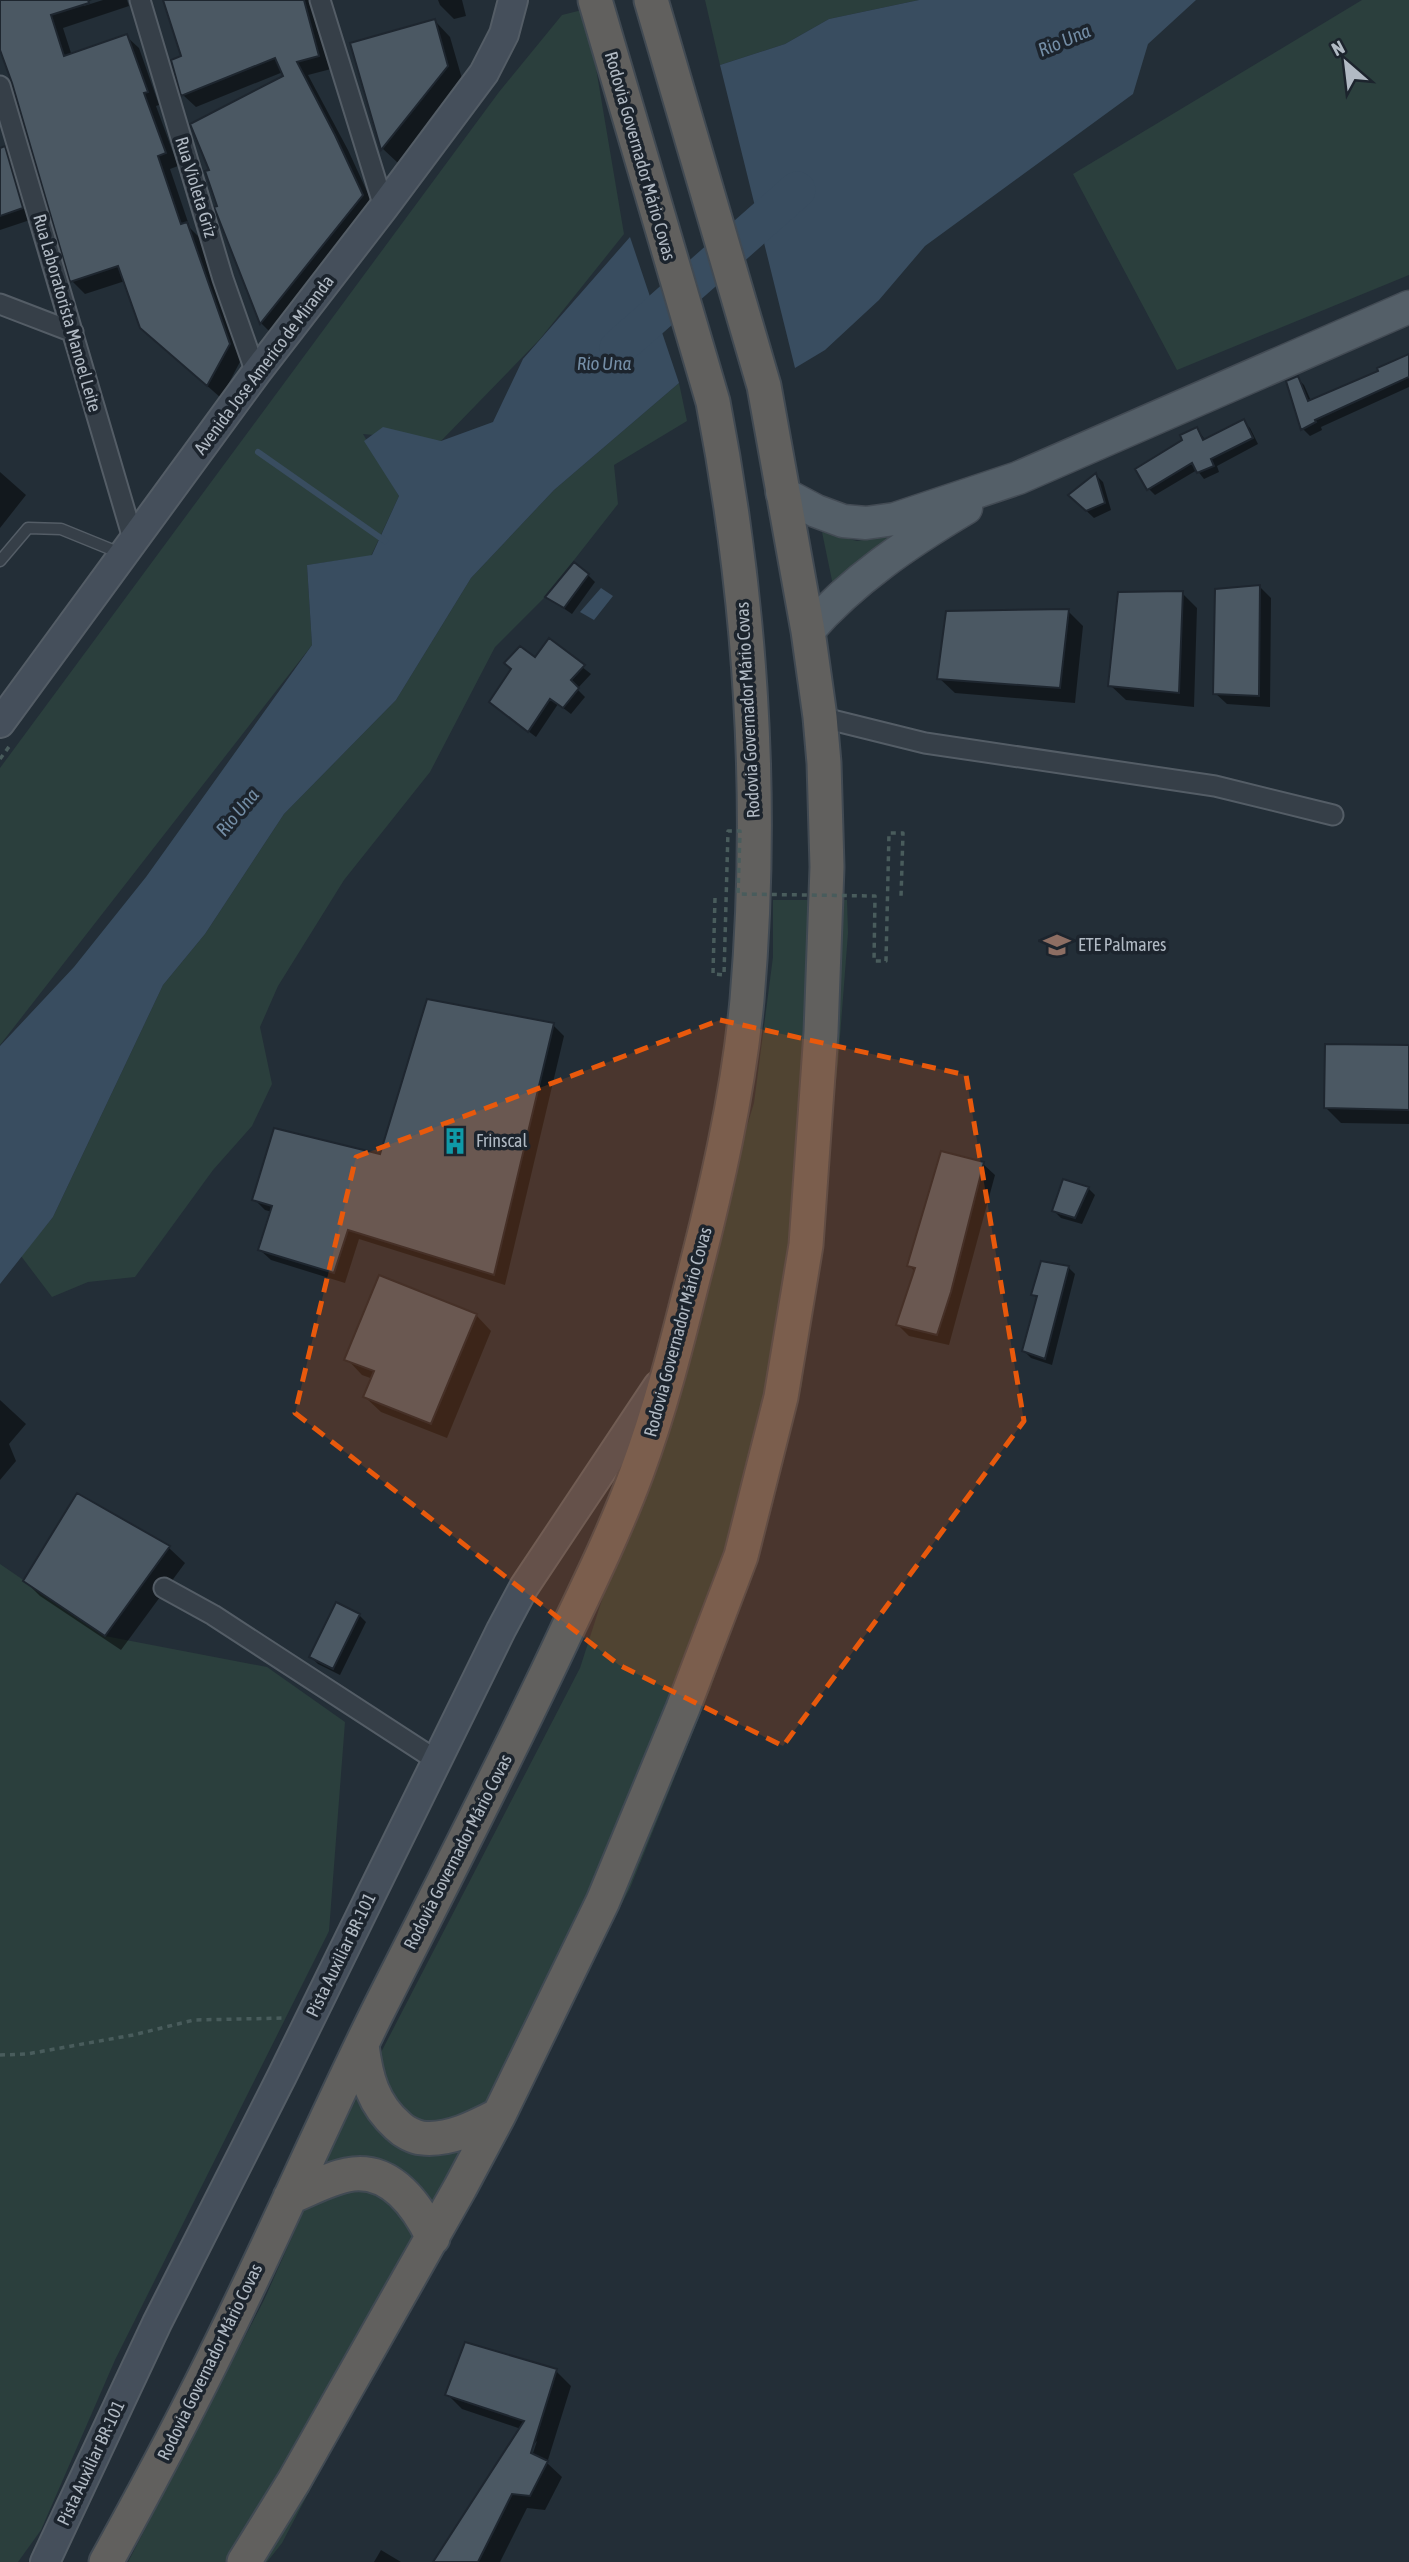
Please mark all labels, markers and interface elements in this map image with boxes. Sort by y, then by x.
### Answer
water label: Rio Una [1035,19,1094,61]
north arrow [1311,28,1381,98]
text: N [1328,36,1348,60]
street label: Rodovia Governador Mário Covas [601,49,680,263]
street label: Rua Violeta Griz [171,134,222,240]
street label: Rua Laboratorista Manoel Leite [29,211,106,414]
street label: Avenida Jose Americo de Miranda [189,271,338,458]
water label: Rio Una [577,352,631,374]
street label: Rodovia Governador Mário Covas [731,602,764,819]
water label: Rio Una [211,784,263,840]
school or university icon: ETE Palmares [1042,930,1072,960]
place label: ETE Palmares [1078,934,1166,955]
building icon: Frinscal [440,1126,470,1156]
place label: Frinscal [476,1130,527,1151]
street label: Rodovia Governador Mário Covas [639,1225,716,1439]
street label: Rodovia Governador Mário Covas [399,1751,516,1953]
street label: Pista Auxiliar BR-101 [301,1889,380,2020]
street label: Rodovia Governador Mário Covas [153,2260,266,2464]
street label: Pista Auxiliar BR-101 [52,2397,129,2529]

